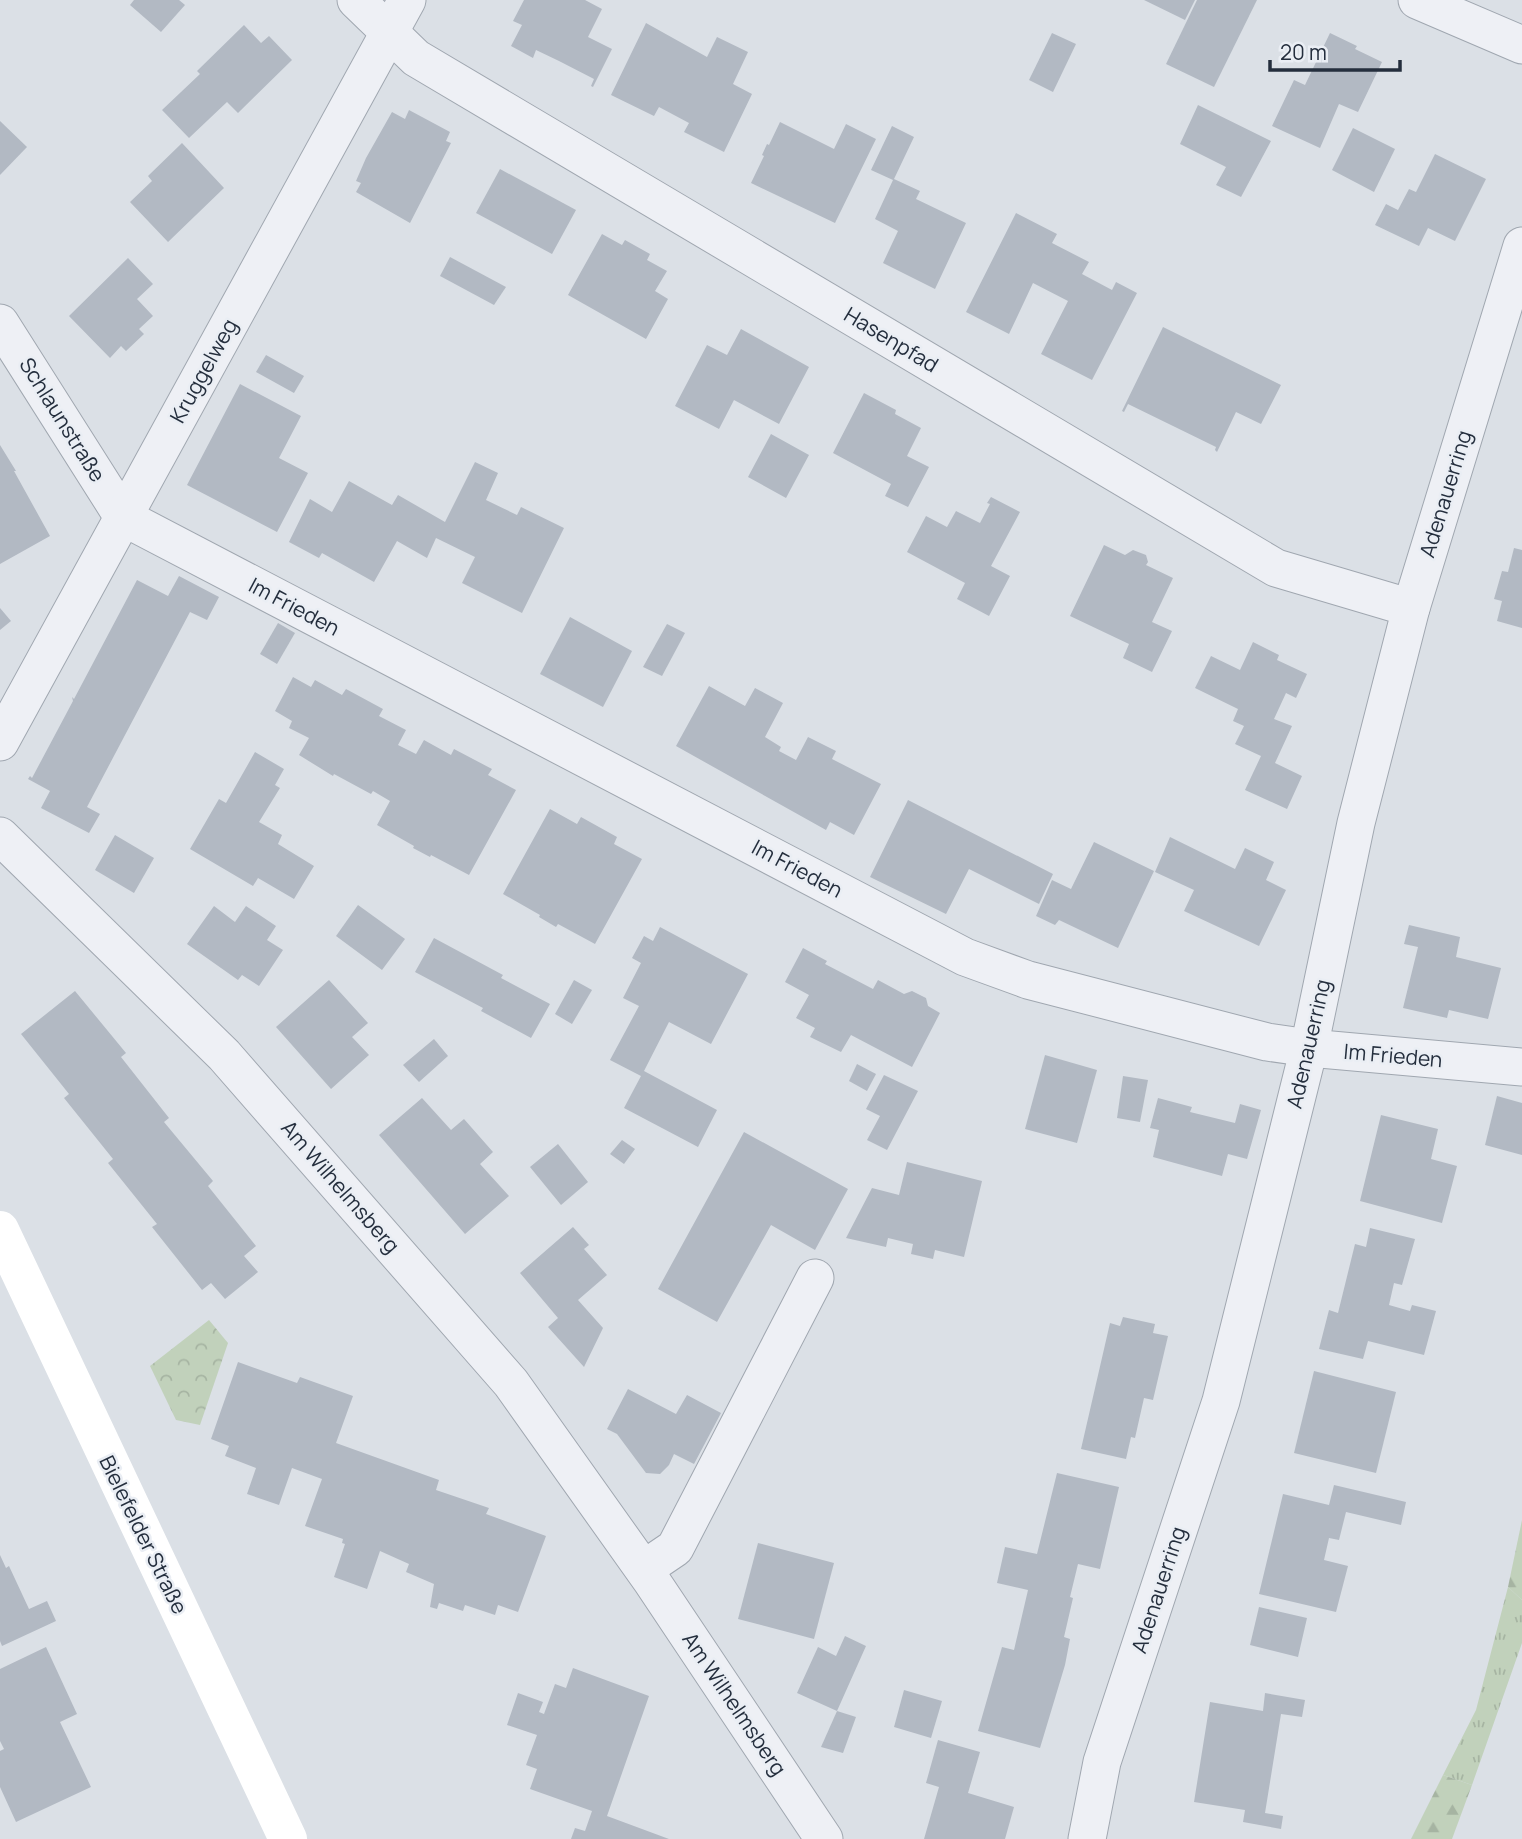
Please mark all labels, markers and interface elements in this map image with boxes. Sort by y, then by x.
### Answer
scale bar [1270,28,1400,72]
text: 20 m [1280,38,1327,66]
street label: Hasenpfad [839,300,944,378]
street label: Kruggelweg [163,313,243,428]
street label: Schlaunstraße [13,352,112,487]
street label: Adenauerring [1412,427,1478,561]
street label: Im Frieden [244,570,345,642]
street label: Im Frieden [747,832,848,904]
street label: Adenauerring [1280,977,1336,1111]
street label: Im Frieden [1343,1037,1444,1073]
street label: Am Wilhelmsberg [275,1114,406,1259]
street label: Bielefelder Straße [93,1451,194,1618]
street label: Adenauerring [1124,1523,1192,1657]
street label: Am Wilhelmsberg [676,1626,793,1781]

